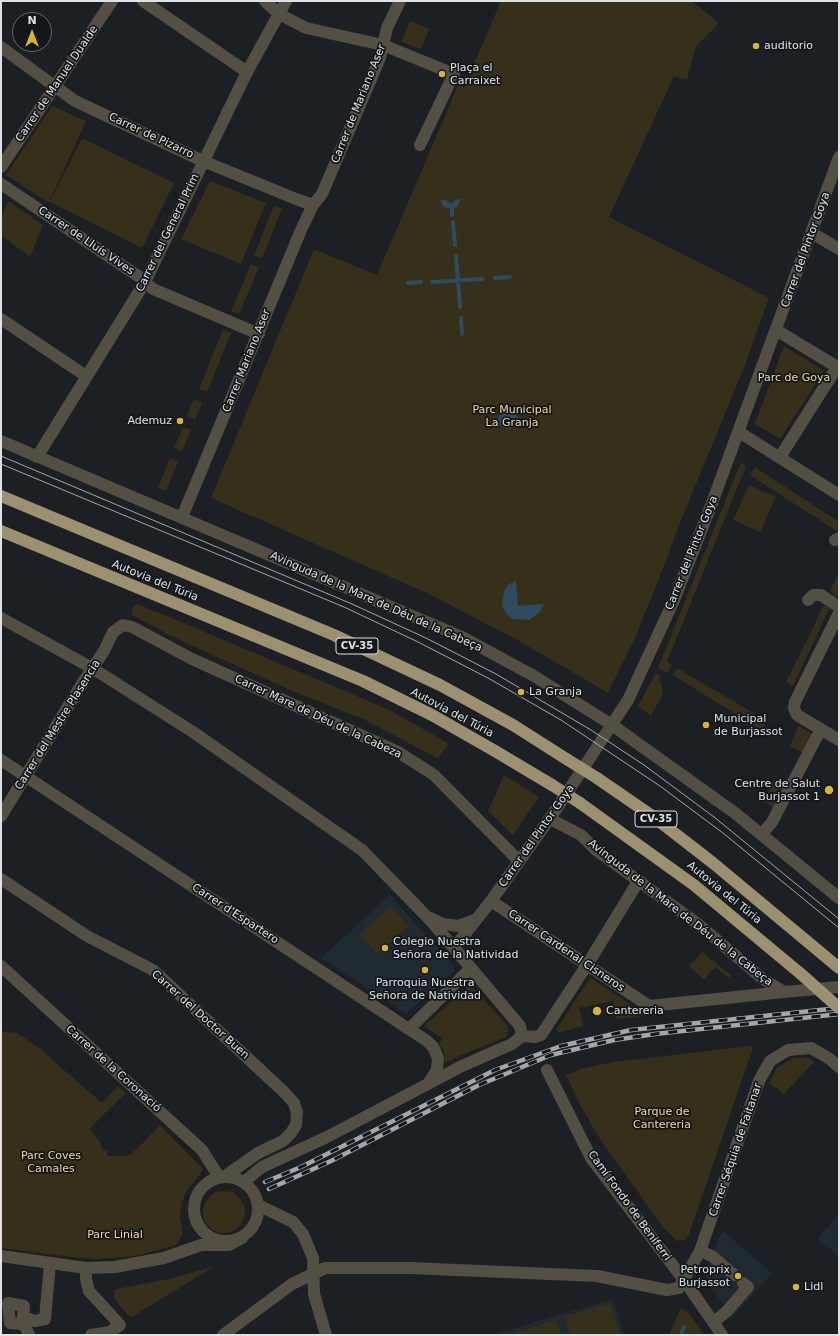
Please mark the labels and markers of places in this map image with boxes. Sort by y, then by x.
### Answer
place label: auditorio [764,39,813,53]
marker: auditorio [751,41,761,51]
place label: Plaça el Carraixet [450,61,500,87]
marker: Plaça el Carraixet [437,69,447,79]
place label: Ademuz [127,414,172,428]
marker: Ademuz [175,416,185,426]
place label: La Granja [529,685,582,699]
marker: La Granja [516,687,526,697]
place label: Municipal de Burjassot [714,712,783,738]
marker: Municipal de Burjassot [701,720,711,730]
place label: Centre de Salut Burjassot 1 [734,777,820,803]
marker: Centre de Salut Burjassot 1 [823,784,835,796]
place label: Colegio Nuestra Señora de la Natividad [393,935,518,961]
marker: Colegio Nuestra Señora de la Natividad [380,943,390,953]
marker: Parroquia Nuestra Señora de Natividad [420,965,430,975]
place label: Parroquia Nuestra Señora de Natividad [369,976,481,1002]
place label: Cantereria [606,1004,664,1018]
marker: Cantereria [591,1005,603,1017]
place label: Petroprix Burjassot [679,1263,730,1289]
marker: Petroprix Burjassot [733,1271,743,1281]
place label: Lidl [804,1280,823,1294]
marker: Lidl [791,1282,801,1292]

